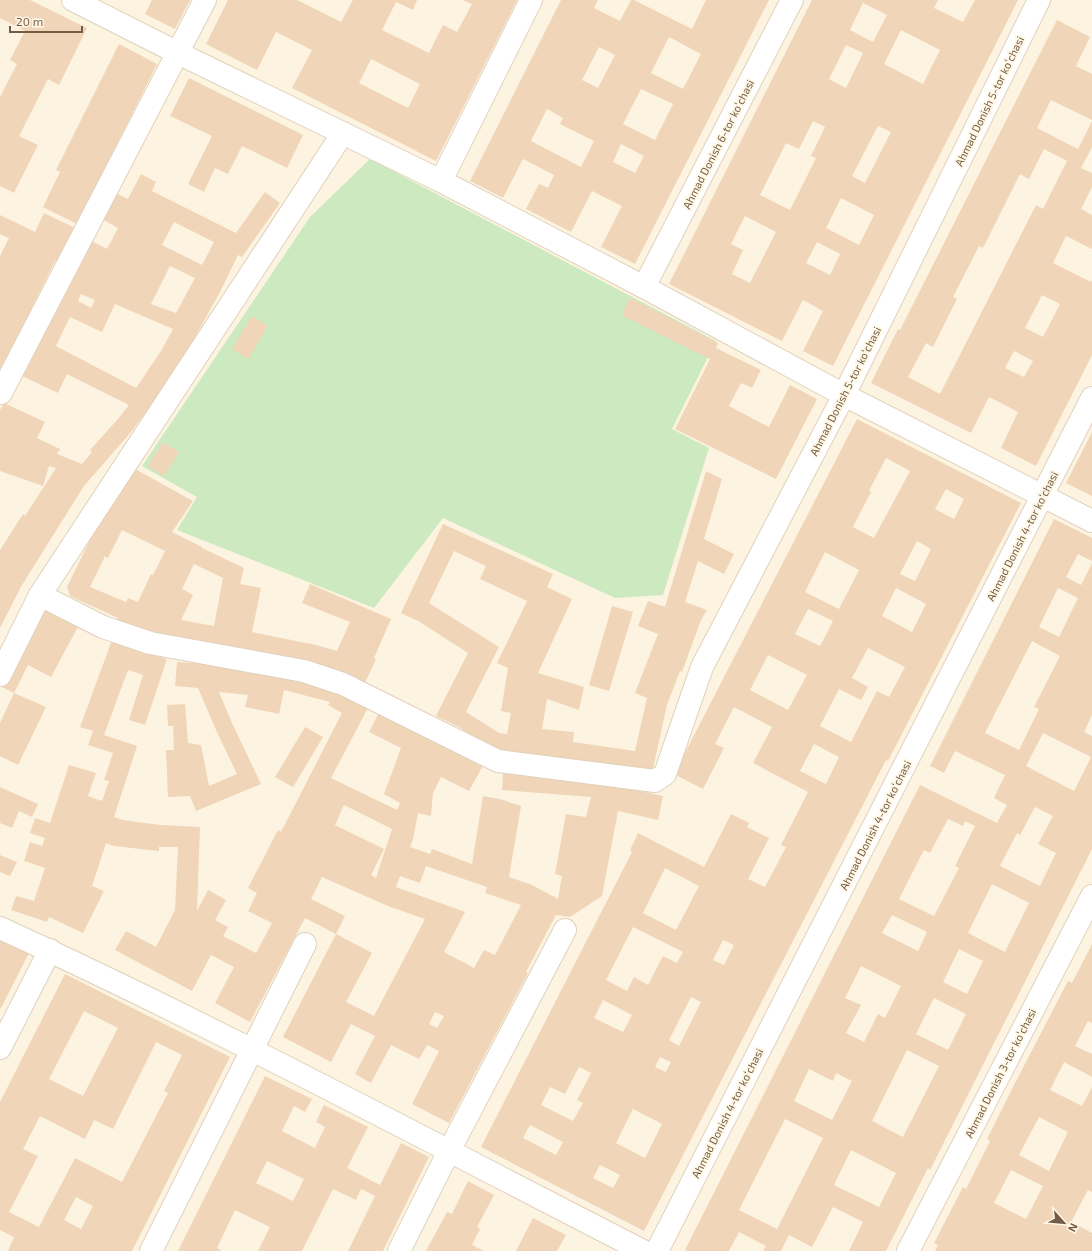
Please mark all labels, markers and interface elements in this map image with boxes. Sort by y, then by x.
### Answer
scale bar [10,8,82,34]
text: 20 m [16,14,43,28]
street label: Ahmad Donish 5-tor koʻchasi [952,34,1026,168]
street label: Ahmad Donish 6-tor koʻchasi [680,77,756,211]
street label: Ahmad Donish 5-tor koʻchasi [807,324,883,458]
street label: Ahmad Donish 4-tor koʻchasi [984,469,1060,603]
street label: Ahmad Donish 4-tor koʻchasi [837,758,913,892]
street label: Ahmad Donish 3-tor koʻchasi [962,1006,1038,1140]
street label: Ahmad Donish 4-tor koʻchasi [689,1046,765,1180]
north arrow [1044,1203,1084,1243]
text: N [1066,1221,1081,1234]

